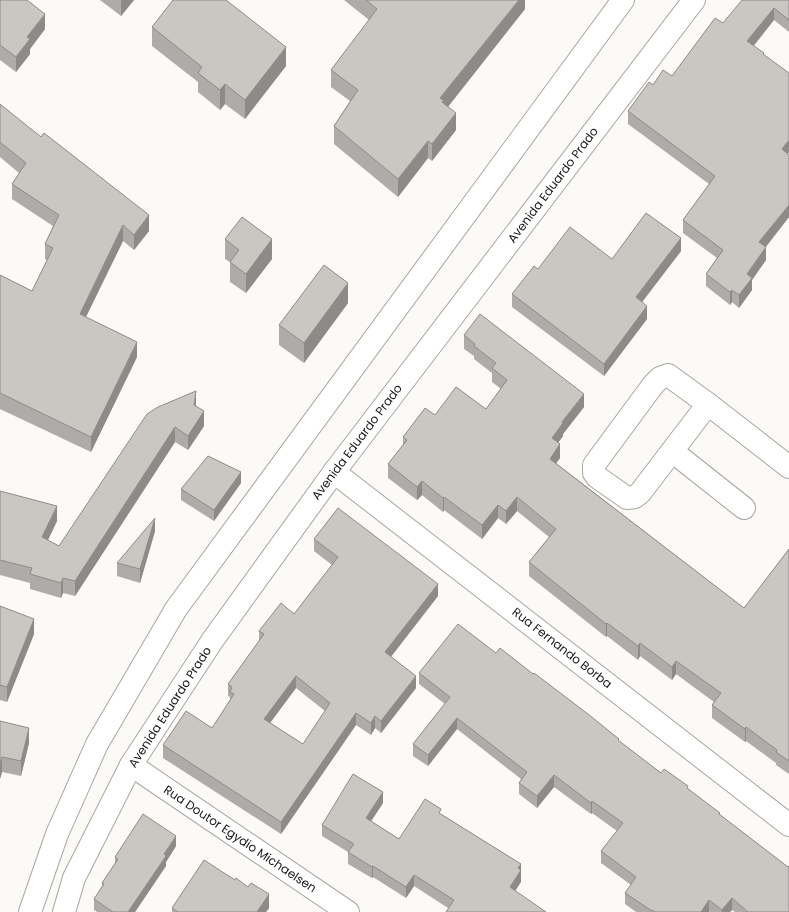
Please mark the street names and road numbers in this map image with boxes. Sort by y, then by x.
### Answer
street label: Avenida Eduardo Prado [503,123,602,246]
street label: Avenida Eduardo Prado [307,380,406,503]
street label: Rua Fernando Borba [509,603,616,692]
street label: Avenida Eduardo Prado [124,643,215,771]
street label: Rua Doutor Egydio Michaelsen [161,781,320,896]

